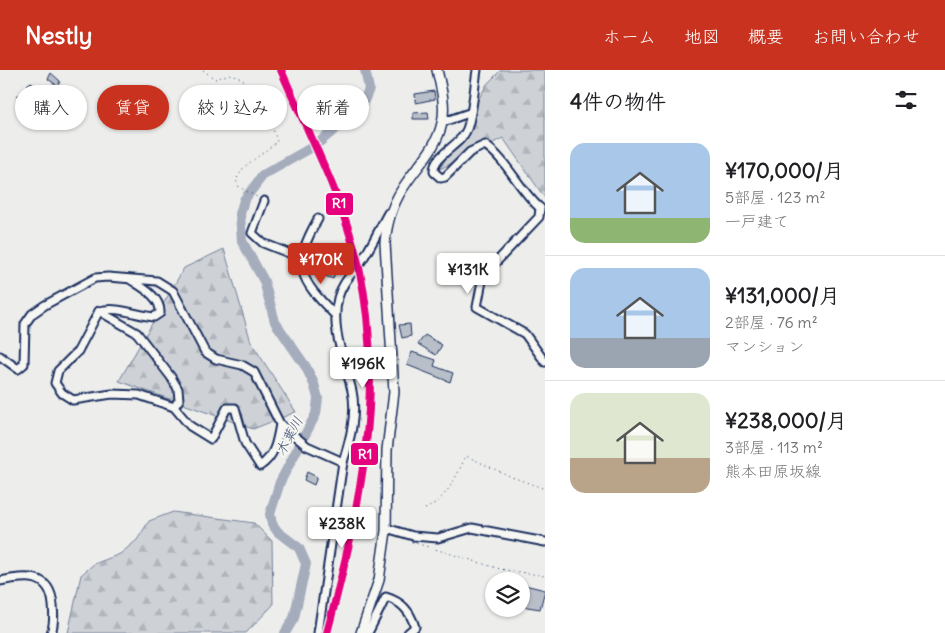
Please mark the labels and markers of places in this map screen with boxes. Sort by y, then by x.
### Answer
pin: ¥170K [286,242,356,285]
pin: ¥131K [433,252,503,295]
pin: ¥196K [328,346,398,389]
pin: ¥238K [307,506,377,549]

